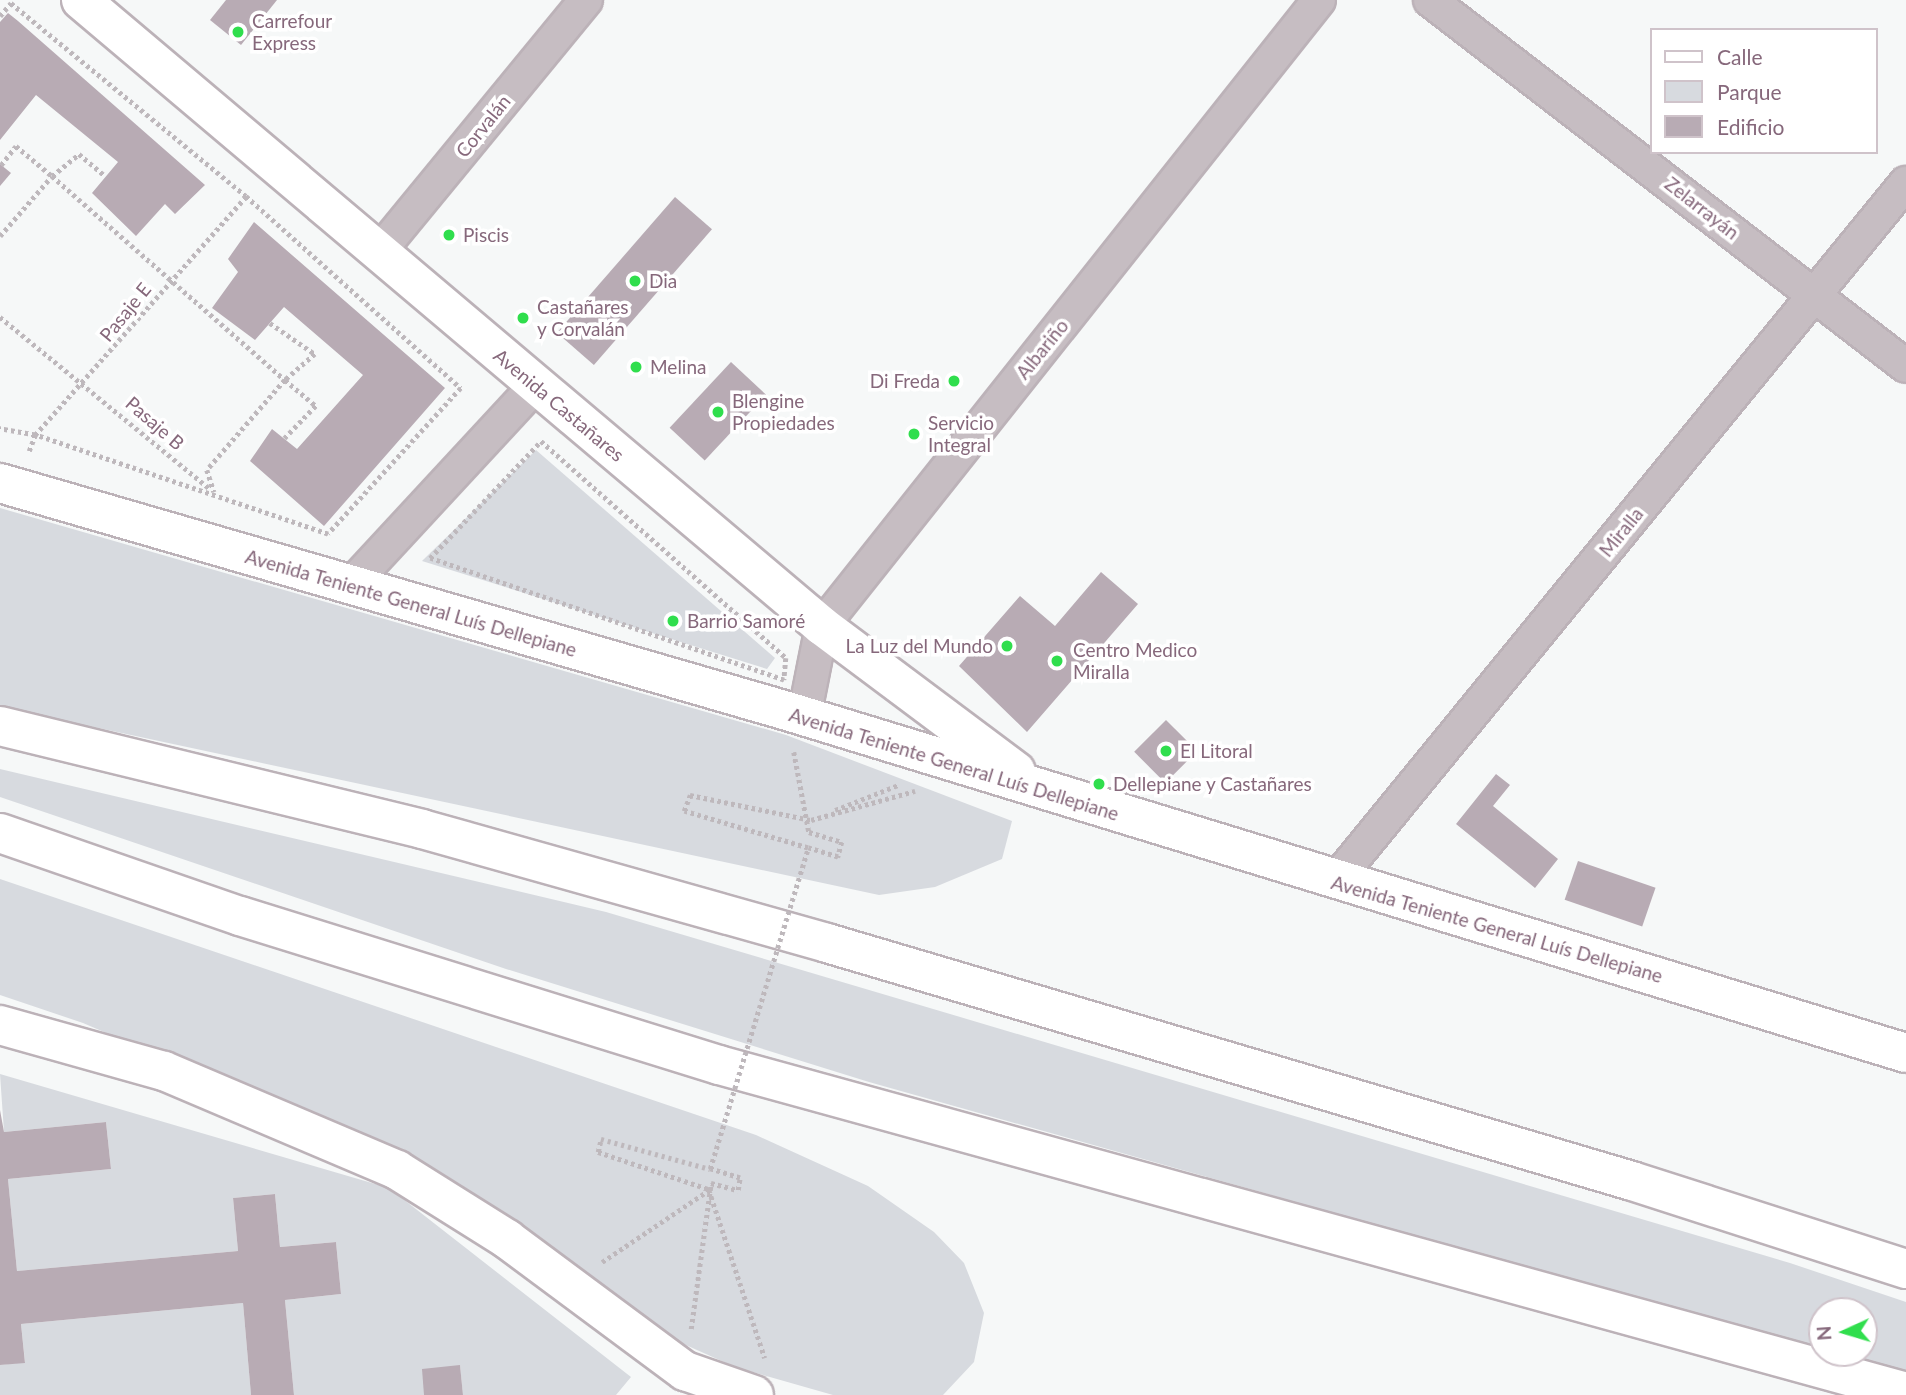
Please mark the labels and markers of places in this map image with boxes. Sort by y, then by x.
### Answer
place label: Carrefour Express [252,10,332,54]
marker: Carrefour Express [230,24,246,40]
place label: Piscis [463,224,509,246]
marker: Piscis [441,227,457,243]
place label: Dia [649,270,677,292]
marker: Dia [627,273,643,289]
place label: Castañares y Corvalán [537,296,628,340]
marker: Castañares y Corvalán [515,310,531,326]
place label: Melina [650,356,706,378]
marker: Melina [628,359,644,375]
place label: Di Freda [870,370,940,392]
marker: Di Freda [946,373,962,389]
place label: Blengine Propiedades [732,390,835,434]
marker: Blengine Propiedades [710,404,726,420]
place label: Servicio Integral [928,412,994,456]
marker: Servicio Integral [906,426,922,442]
place label: Barrio Samoré [687,610,805,632]
marker: Barrio Samoré [665,613,681,629]
place label: La Luz del Mundo [846,635,993,657]
marker: La Luz del Mundo [999,638,1015,654]
place label: Centro Medico Miralla [1073,639,1197,683]
marker: Centro Medico Miralla [1047,651,1067,671]
place label: El Litoral [1180,740,1253,762]
marker: El Litoral [1158,743,1174,759]
place label: Dellepiane y Castañares [1113,773,1313,795]
marker: Dellepiane y Castañares [1091,776,1107,792]

